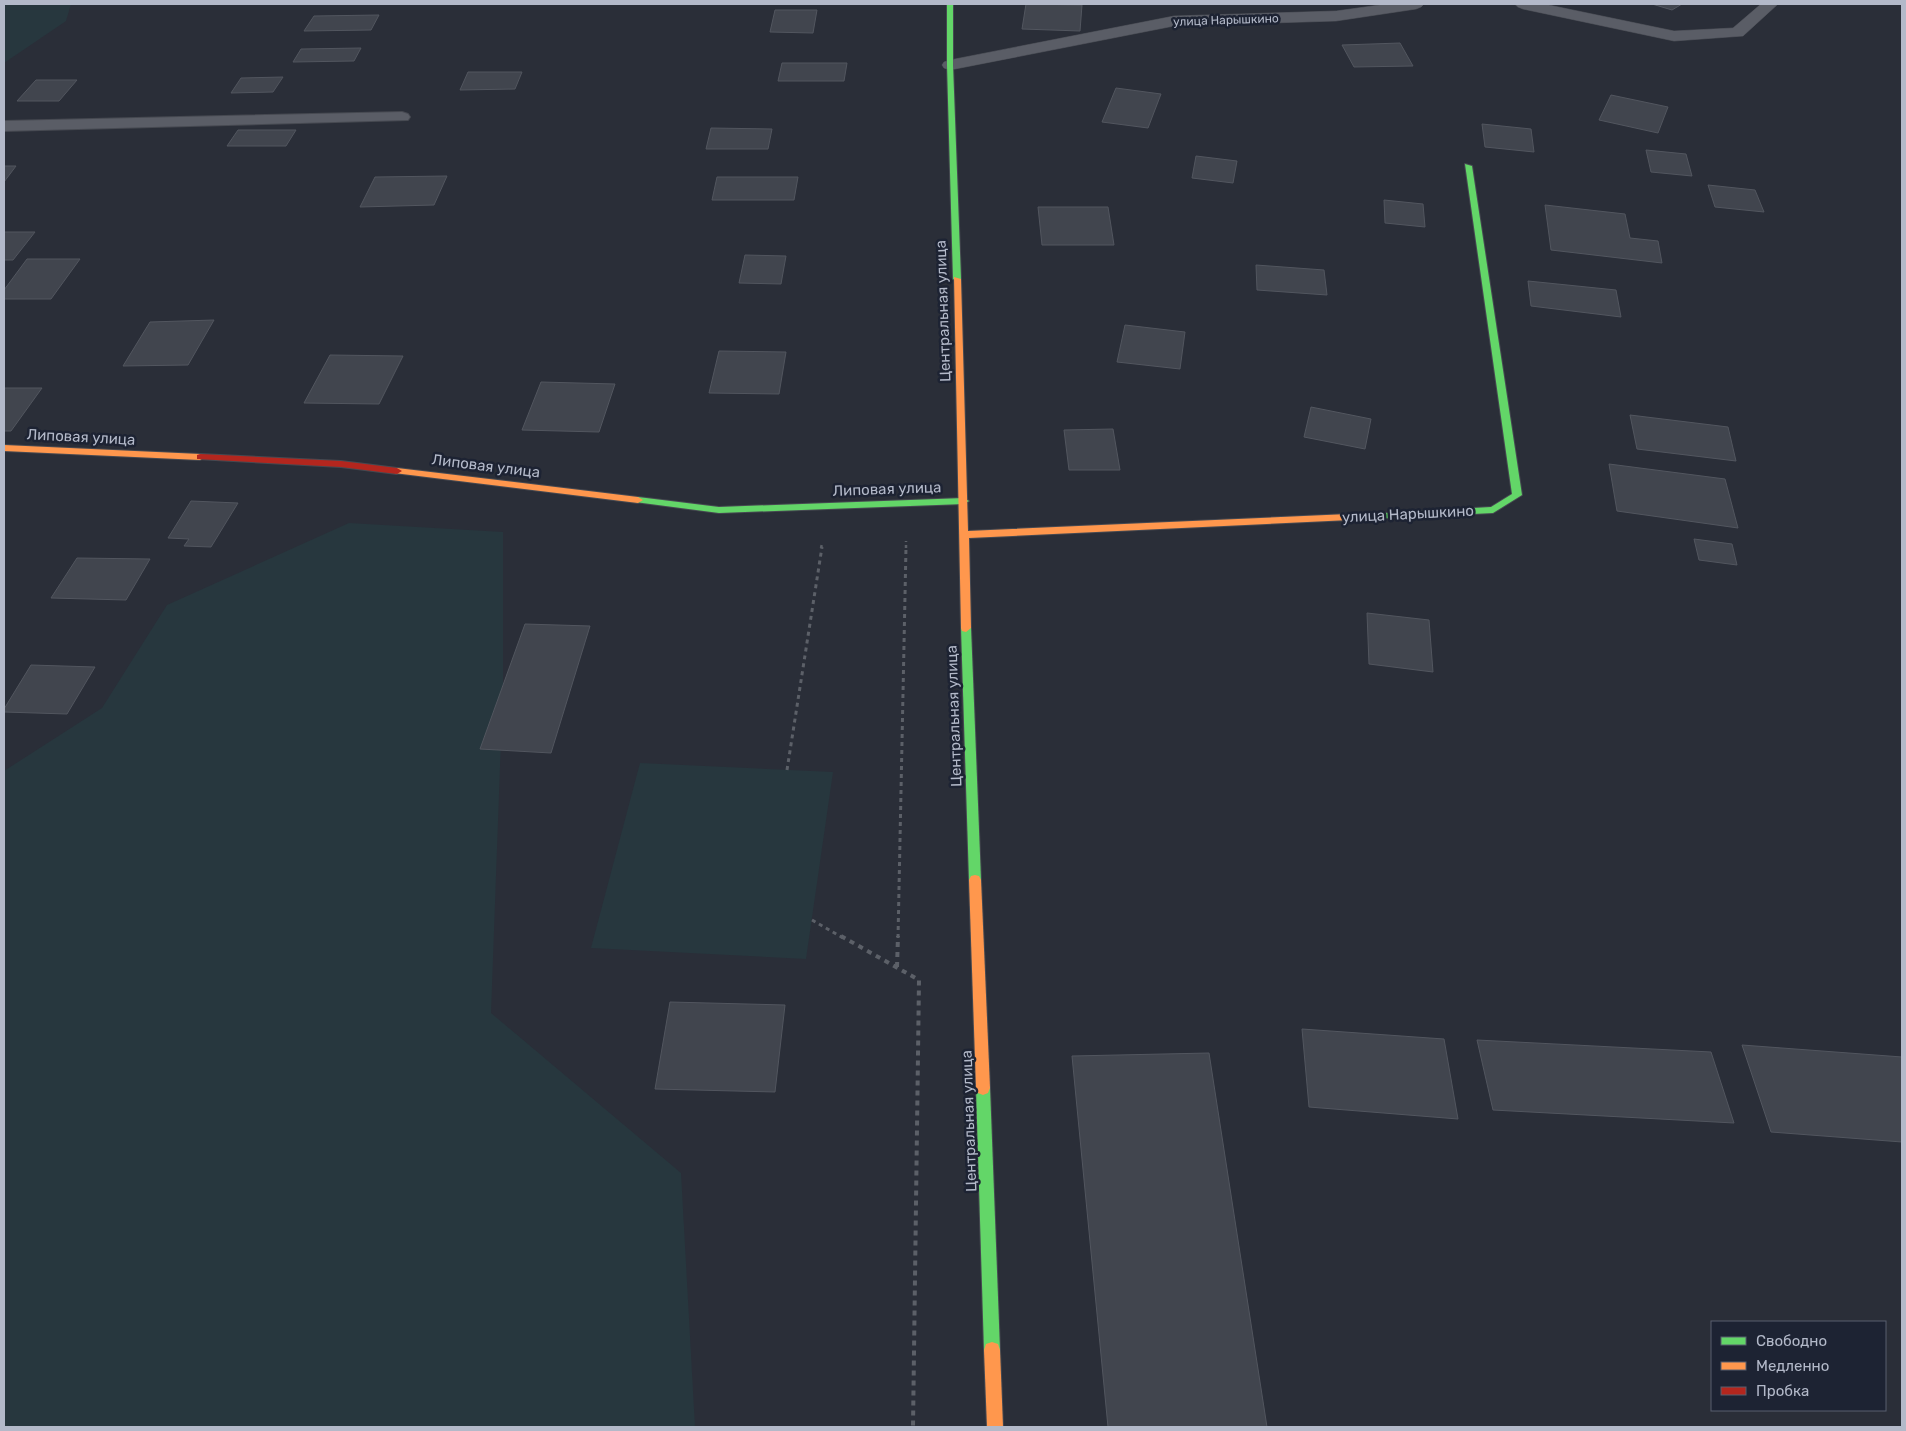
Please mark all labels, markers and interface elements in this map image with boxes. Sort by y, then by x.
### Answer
street label: улица Нарышкино [1173,11,1279,29]
street label: Центральная улица [932,240,954,382]
street label: Липовая улица [26,425,136,449]
street label: Липовая улица [431,450,541,482]
street label: Липовая улица [832,478,942,500]
street label: улица Нарышкино [1342,502,1474,526]
street label: Центральная улица [943,645,965,787]
street label: Центральная улица [958,1050,980,1192]
legend [1711,1321,1886,1411]
text: Свободно [1756,1332,1827,1350]
text: Медленно [1756,1357,1829,1375]
text: Пробка [1756,1382,1809,1400]

